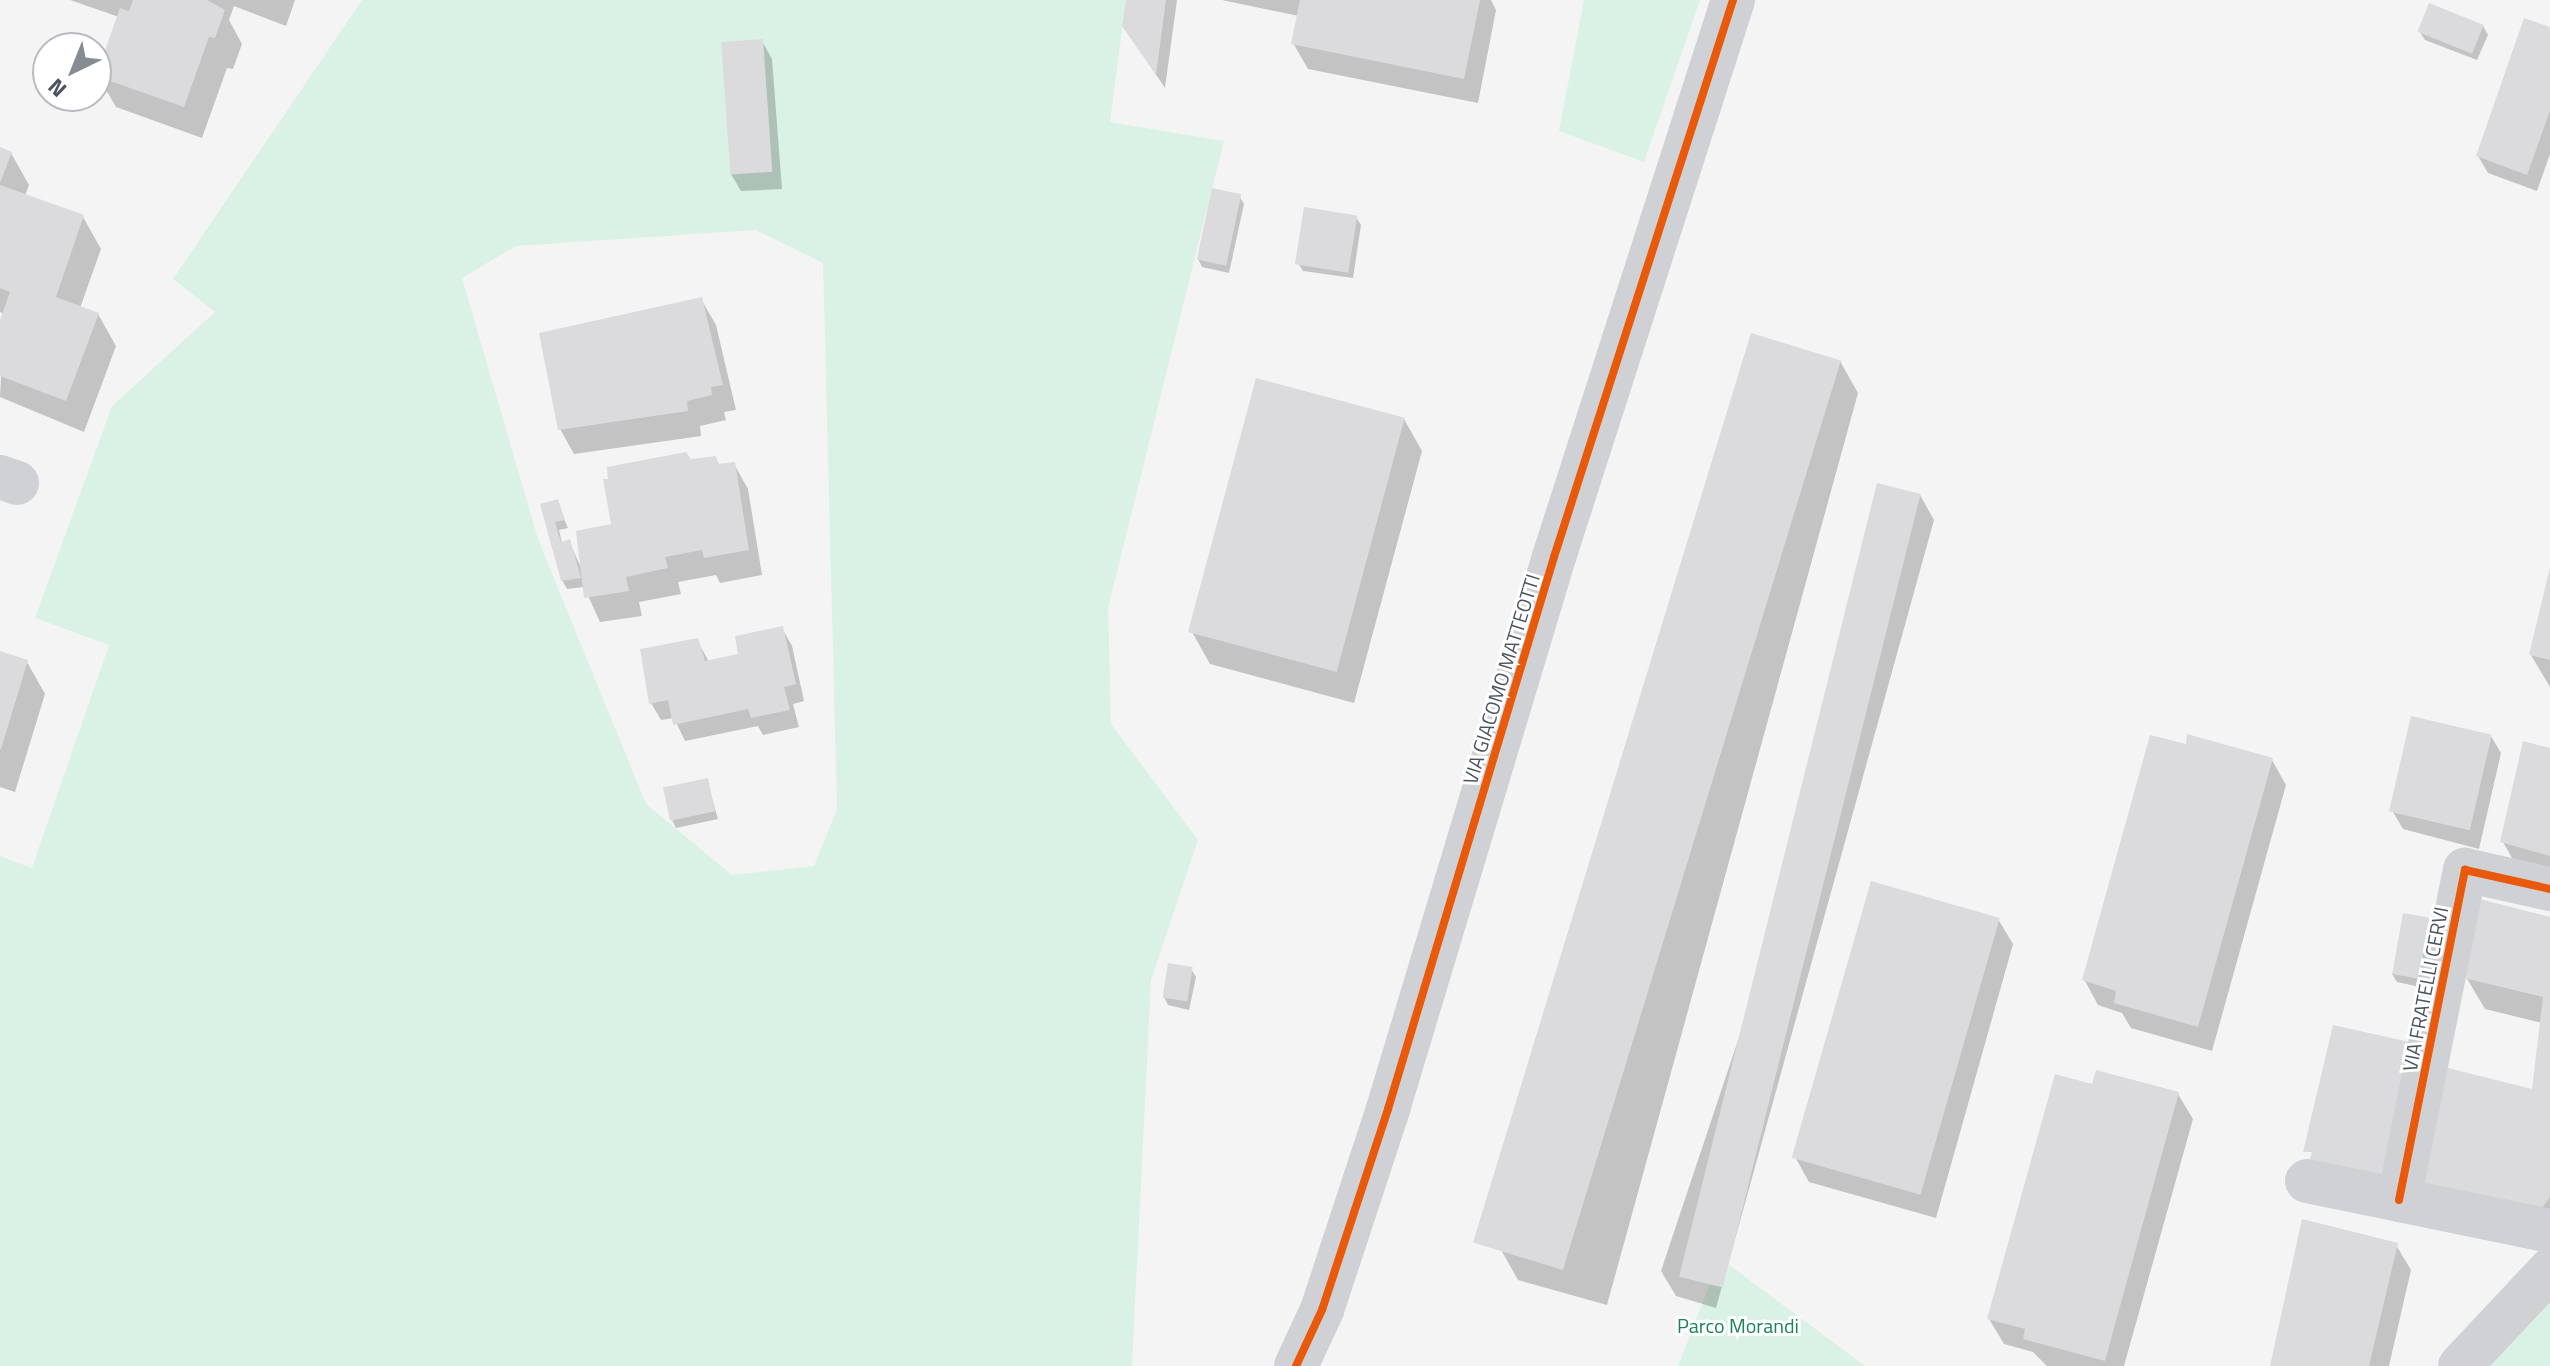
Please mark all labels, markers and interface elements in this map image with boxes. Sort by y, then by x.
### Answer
north arrow [32,32,112,112]
text: N [40,70,74,106]
street label: VIA GIACOMO MATTEOTTI [1458,571,1544,787]
street label: VIA FRATELLI CERVI [2397,905,2453,1073]
park label: Parco Morandi [1677,1313,1799,1337]

